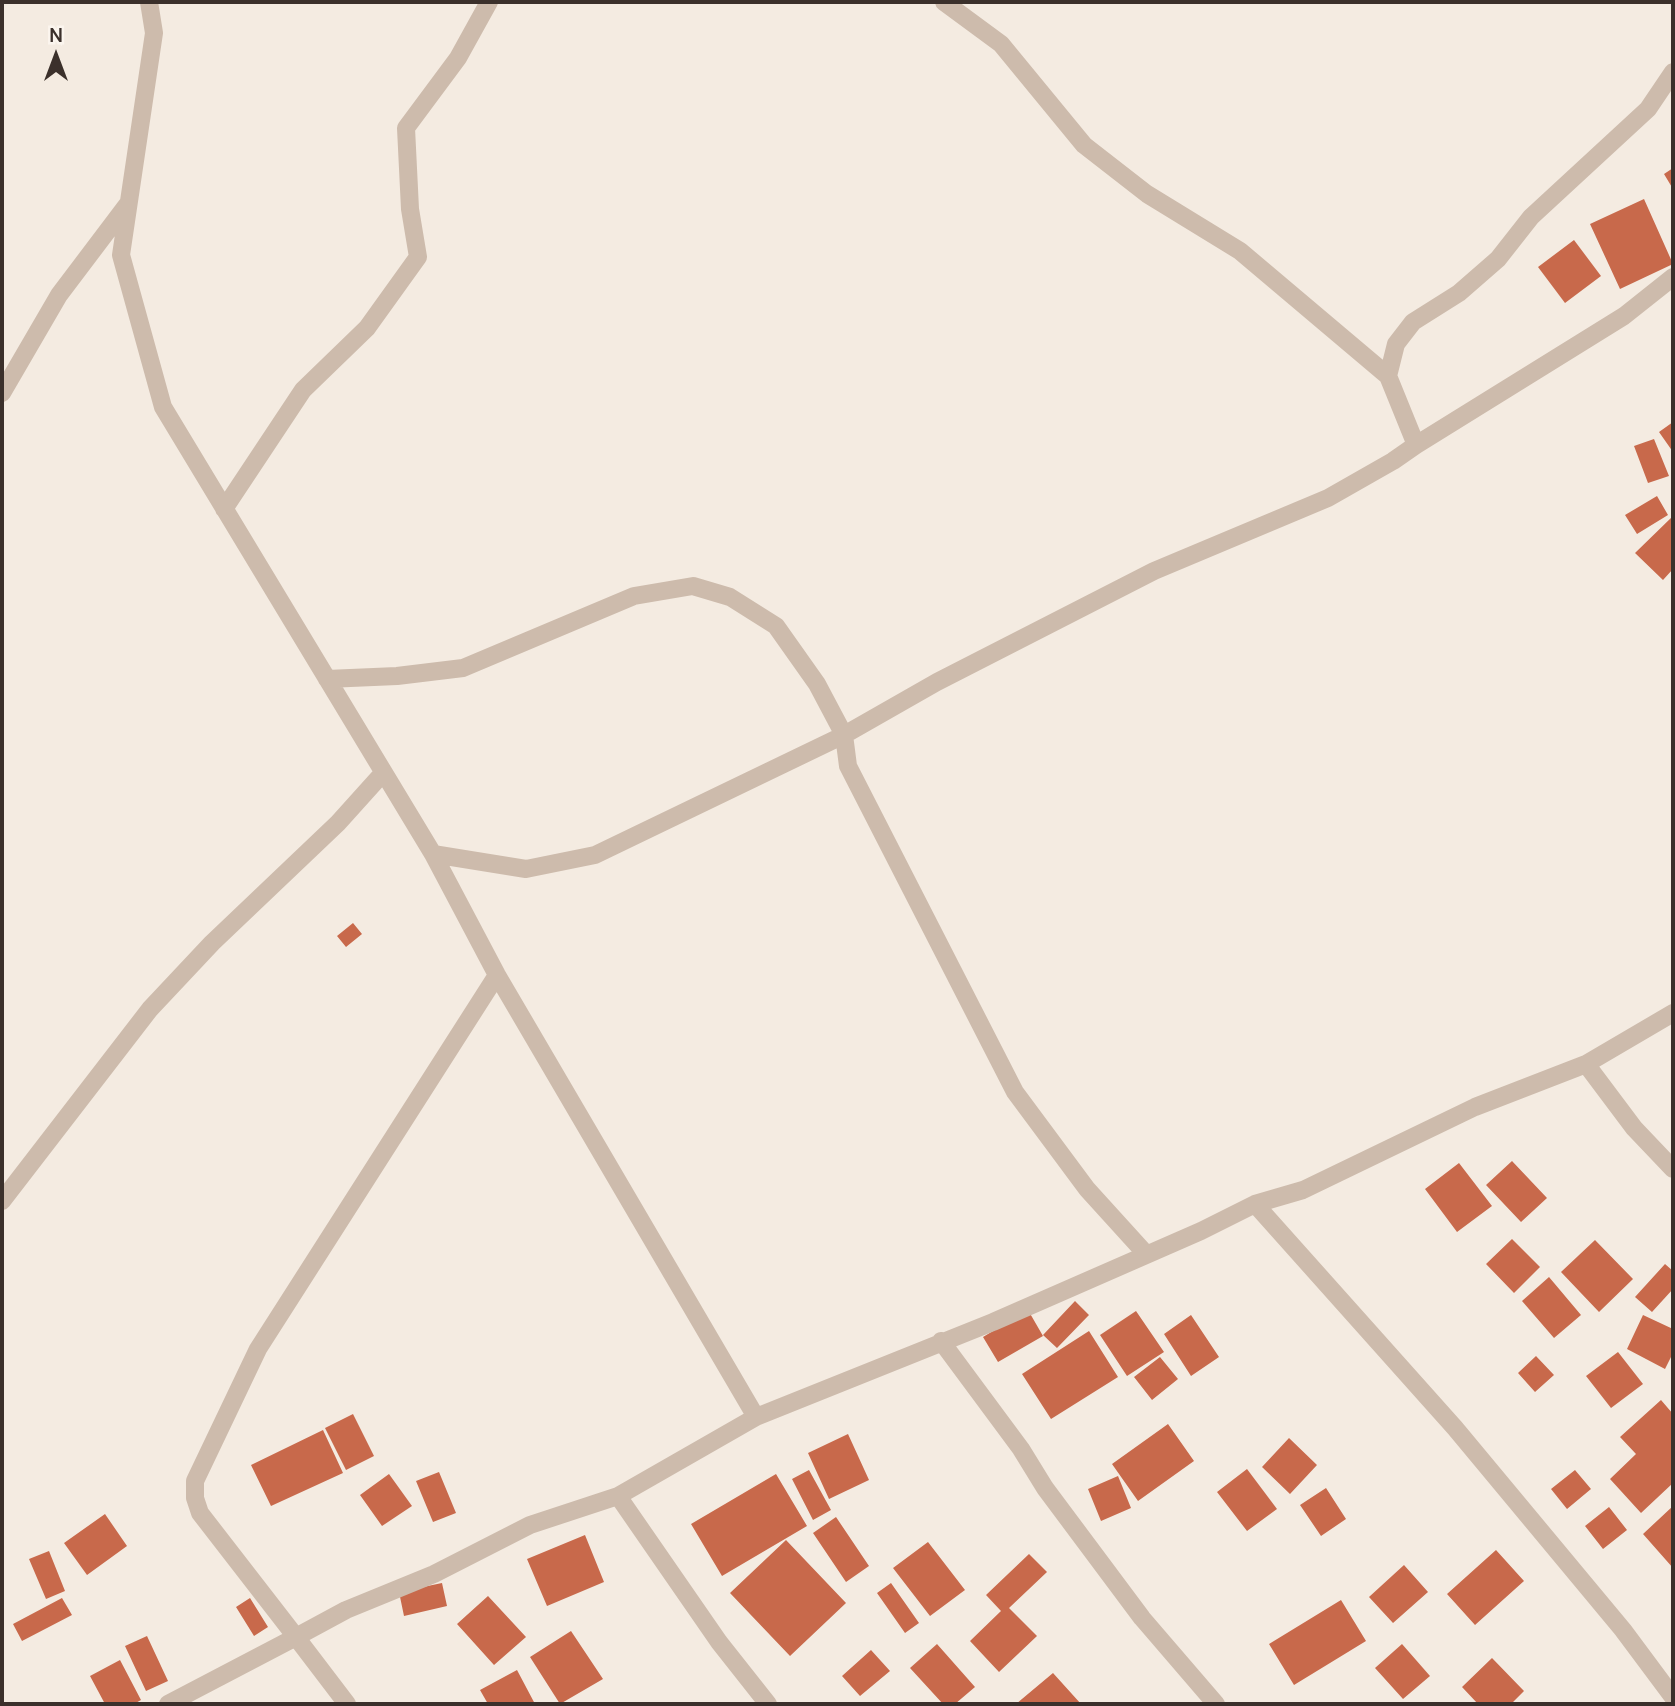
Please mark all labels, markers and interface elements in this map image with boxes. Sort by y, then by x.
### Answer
north arrow [21,21,91,91]
text: N [49,22,63,48]

